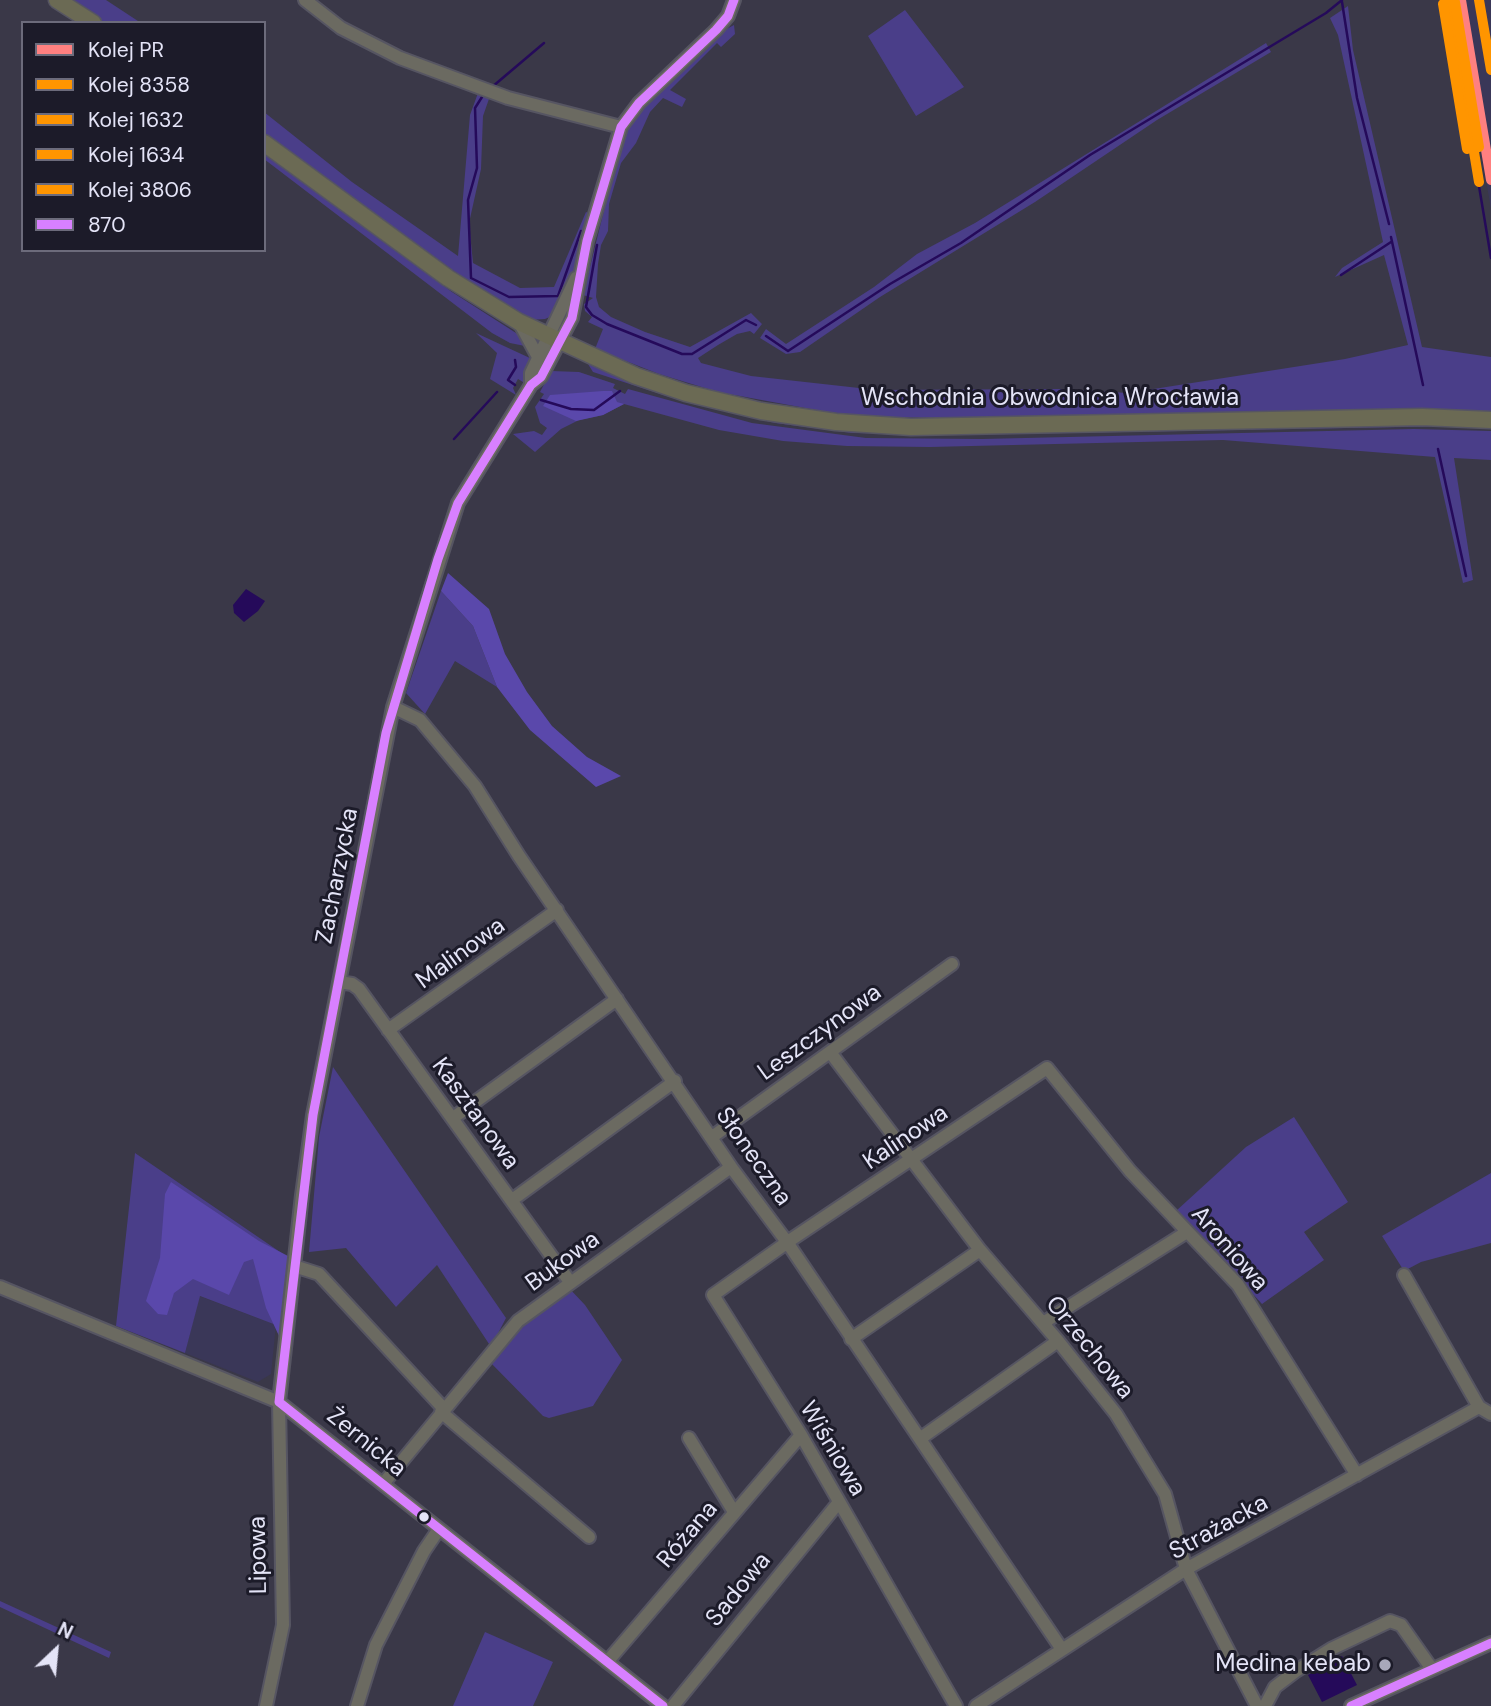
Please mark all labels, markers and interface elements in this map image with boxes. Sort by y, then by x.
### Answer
legend [21,21,266,252]
text: Kolej PR [88,36,164,64]
text: Kolej 8358 [88,71,190,99]
text: Kolej 1632 [88,106,184,134]
text: Kolej 1634 [88,141,184,169]
text: Kolej 3806 [88,176,192,204]
text: 870 [88,211,126,239]
street label: Wschodnia Obwodnica Wrocławia [861,385,1239,413]
street label: Zacharzycka [311,806,365,946]
street label: Malinowa [411,912,511,996]
street label: Leszczynowa [753,979,887,1087]
street label: Kasztanowa [425,1053,525,1175]
street label: Kalinowa [858,1099,954,1177]
street label: Słoneczna [709,1102,797,1212]
street label: Aroniowa [1184,1201,1274,1297]
street label: Bukowa [520,1226,606,1298]
street label: Orzechowa [1039,1291,1139,1405]
street label: Wiśniowa [793,1396,871,1502]
street label: Żernicka [320,1402,412,1484]
street label: Strażacka [1165,1489,1273,1567]
street label: Różana [652,1496,724,1574]
unlabelled marker [417,1510,431,1524]
street label: Lipowa [244,1516,274,1594]
street label: Sadowa [701,1547,777,1633]
north arrow [21,1615,91,1685]
text: N [54,1616,77,1645]
place label: Medina kebab [1215,1651,1371,1679]
marker: Medina kebab [1377,1657,1393,1673]

